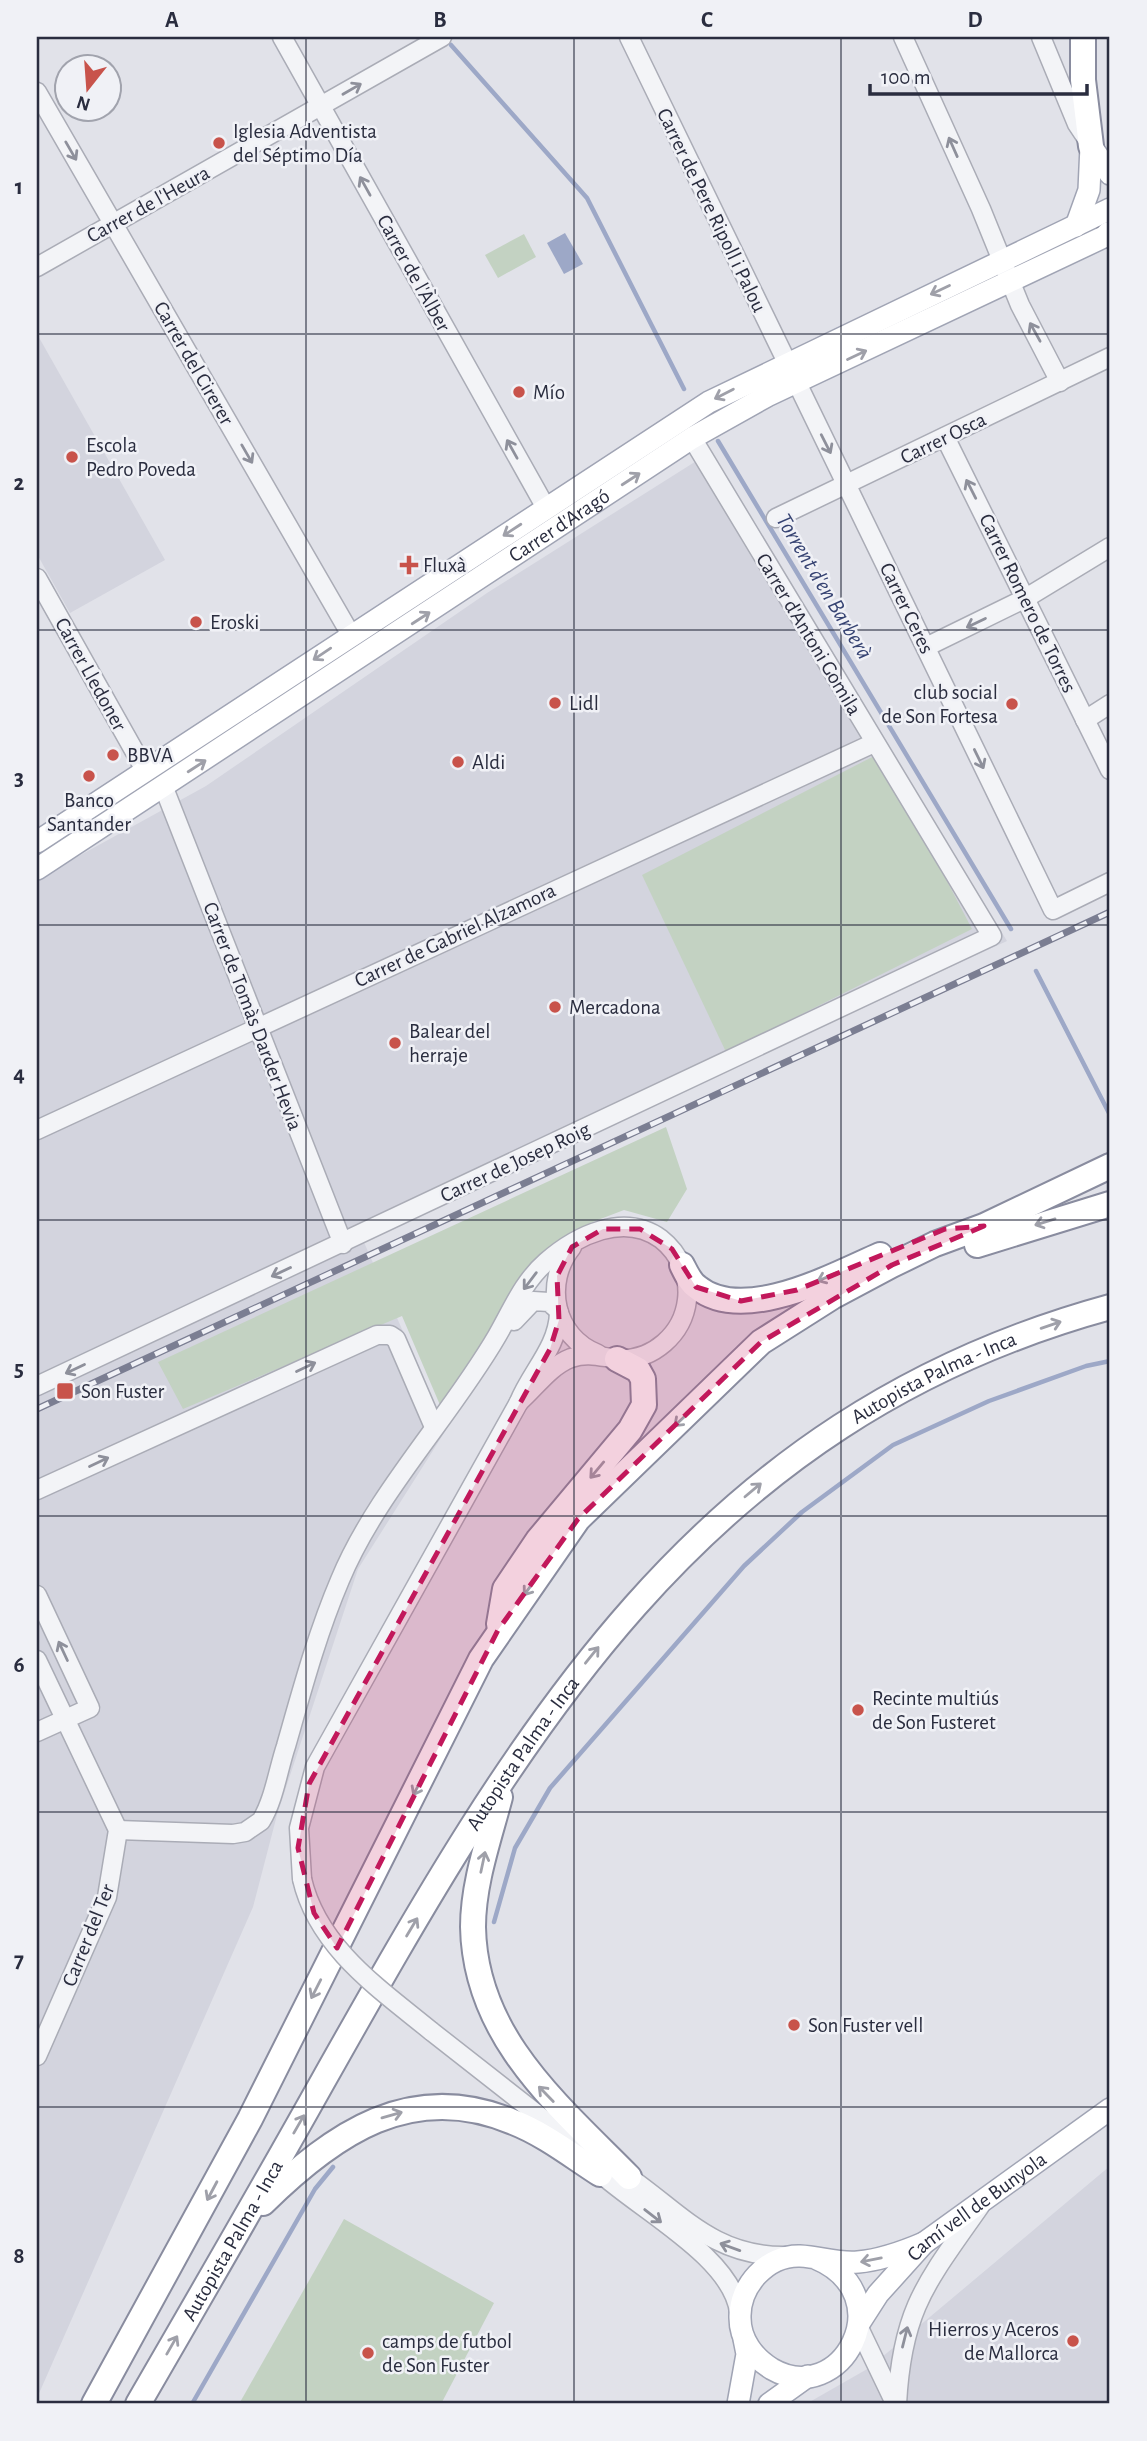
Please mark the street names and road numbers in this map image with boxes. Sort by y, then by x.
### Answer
street label: Carrer de Pere Ripoll i Palou [653,105,770,316]
street label: Carrer de l'Heura [83,162,213,247]
street label: Carrer de l'Àlber [373,210,456,335]
street label: Carrer del Cirerer [150,298,237,429]
street label: Carrer Osca [897,409,990,468]
street label: Carrer d'Aragó [505,485,614,566]
street label: Carrer Romero de Torres [975,511,1080,696]
street label: Carrer d'Antoni Gomila [752,550,865,719]
street label: Carrer Ceres [876,559,938,657]
street label: Carrer Lledoner [51,614,130,735]
street label: Carrer de Gabriel Alzamora [351,879,559,991]
street label: Carrer de Tomàs Darder Hevia [199,899,306,1133]
street label: Carrer de Josep Roig [437,1118,594,1206]
street label: Autopista Palma - Inca [848,1328,1020,1428]
street label: Autopista Palma - Inca [463,1673,584,1834]
street label: Carrer del Ter [58,1881,119,1989]
street label: Camí vell de Bunyola [903,2148,1051,2265]
street label: Autopista Palma - Inca [179,2156,287,2325]

